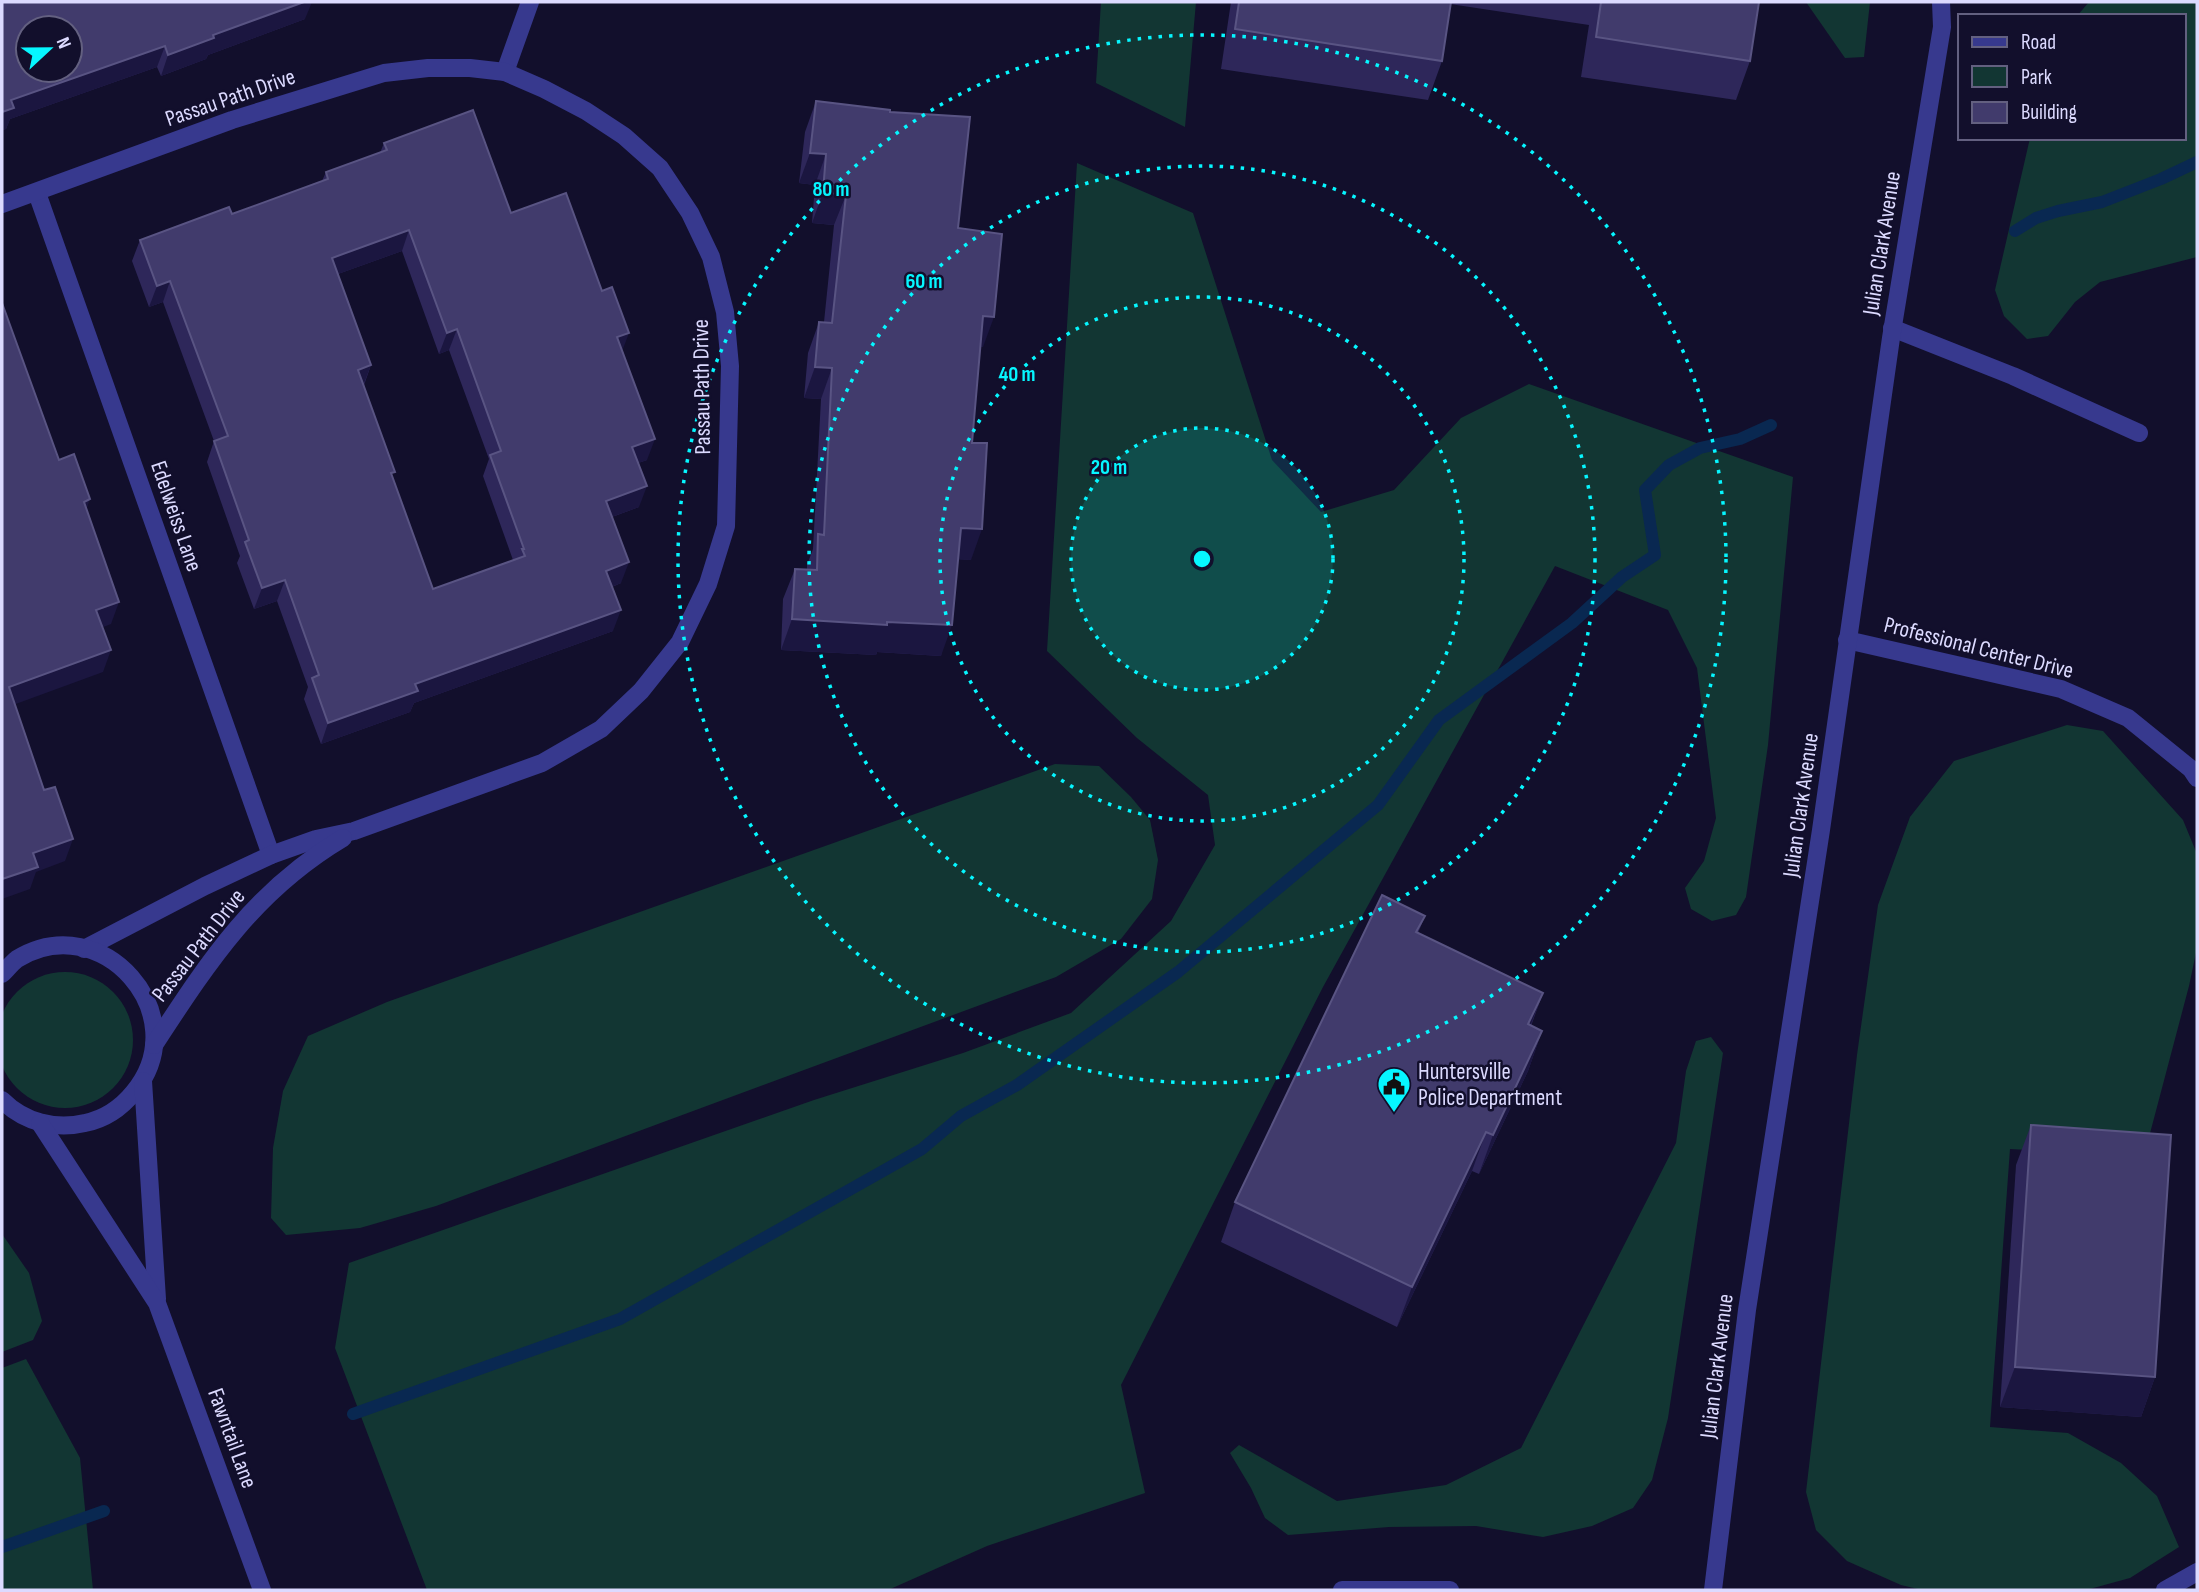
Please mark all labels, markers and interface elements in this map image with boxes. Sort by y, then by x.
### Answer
north arrow [14,14,84,84]
legend [1958,14,2185,140]
text: Road [2021,30,2056,55]
text: N [51,34,76,52]
street label: Passau Path Drive [162,63,299,133]
text: Park [2021,65,2052,90]
text: Building [2021,100,2077,125]
street label: Julian Clark Avenue [1857,169,1907,318]
text: 80 m [812,177,850,202]
text: 60 m [905,269,943,294]
street label: Passau Path Drive [687,319,717,455]
text: 40 m [999,362,1035,387]
text: 20 m [1091,455,1127,480]
street label: Edelweiss Lane [144,457,208,575]
centre of rings [1190,547,1214,571]
street label: Professional Center Drive [1881,611,2076,685]
street label: Julian Clark Avenue [1777,731,1825,880]
street label: Passau Path Drive [146,884,252,1008]
place label: Huntersville Police Department [1418,1058,1562,1112]
public building icon: Huntersville Police Department [1375,1065,1413,1114]
street label: Julian Clark Avenue [1694,1292,1740,1441]
street label: Fawntail Lane [201,1385,263,1492]

